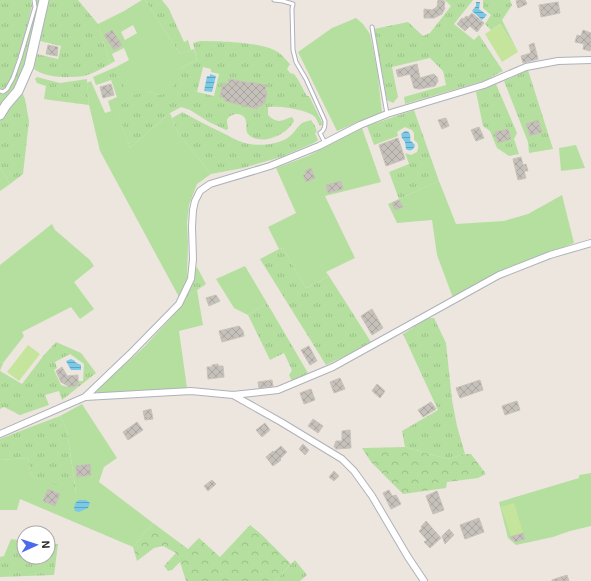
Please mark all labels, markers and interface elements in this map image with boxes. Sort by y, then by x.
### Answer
north arrow [16,525,56,565]
text: N [40,540,53,549]

